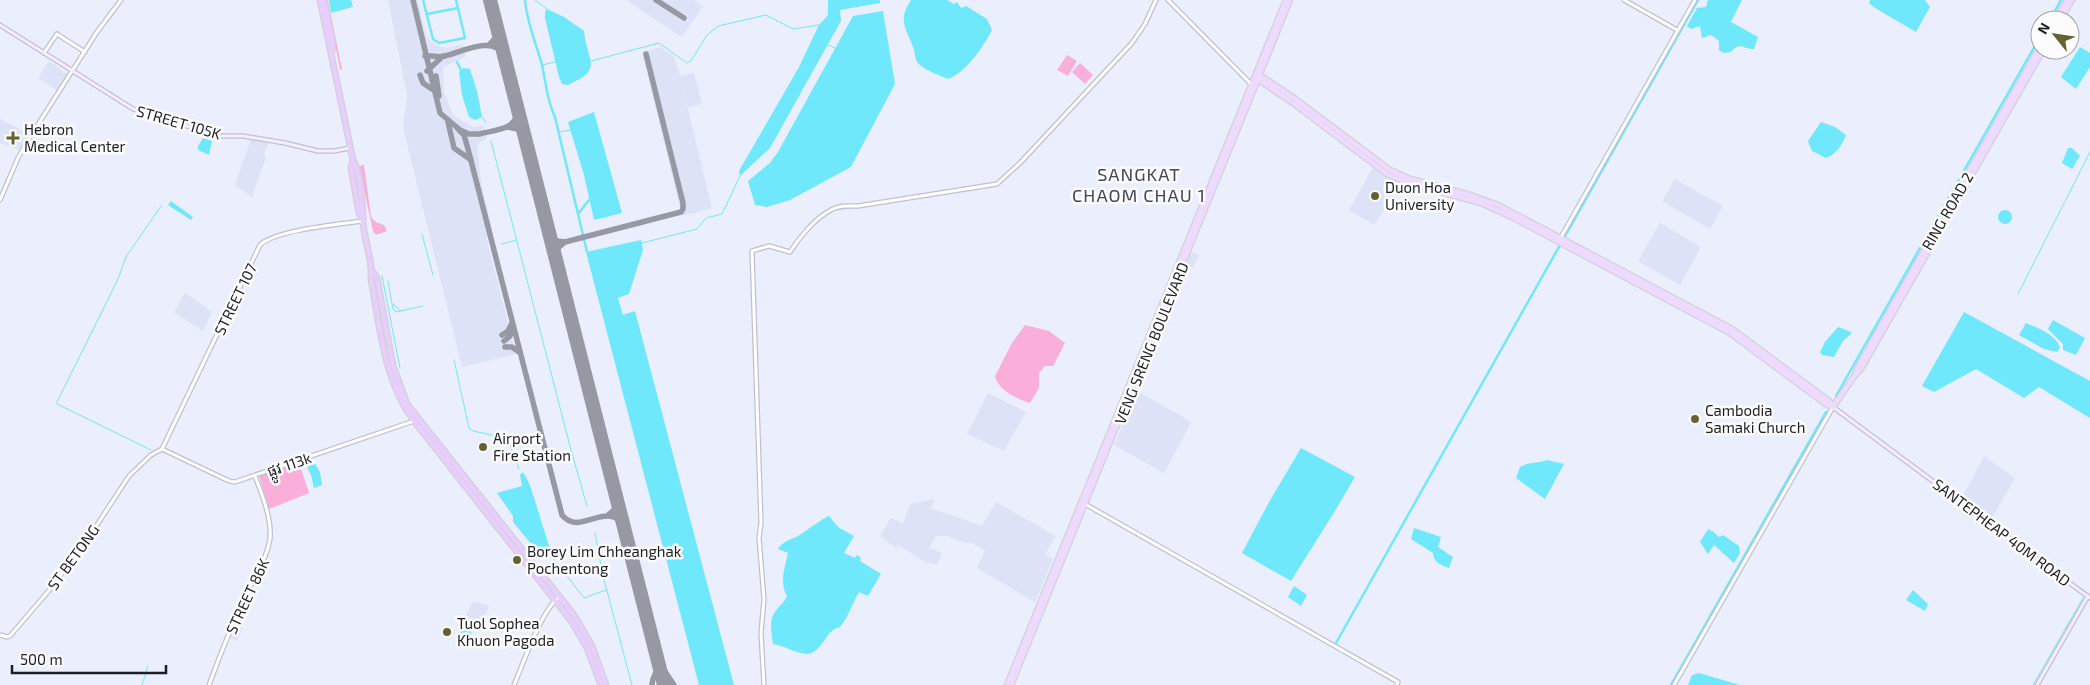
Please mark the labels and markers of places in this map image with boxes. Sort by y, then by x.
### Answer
place label: Hebron Medical Center [24,120,126,155]
marker: Hebron Medical Center [6,131,20,145]
place label: Duon Hoa University [1385,178,1454,213]
marker: Duon Hoa University [1369,190,1381,202]
place label: Cambodia Samaki Church [1705,401,1805,436]
marker: Cambodia Samaki Church [1689,413,1701,425]
place label: Airport Fire Station [493,429,571,464]
marker: Airport Fire Station [477,441,489,453]
place label: Borey Lim Chheanghak Pochentong [527,542,682,577]
marker: Borey Lim Chheanghak Pochentong [511,554,523,566]
place label: Tuol Sophea Khuon Pagoda [457,614,554,649]
marker: Tuol Sophea Khuon Pagoda [441,626,453,638]

